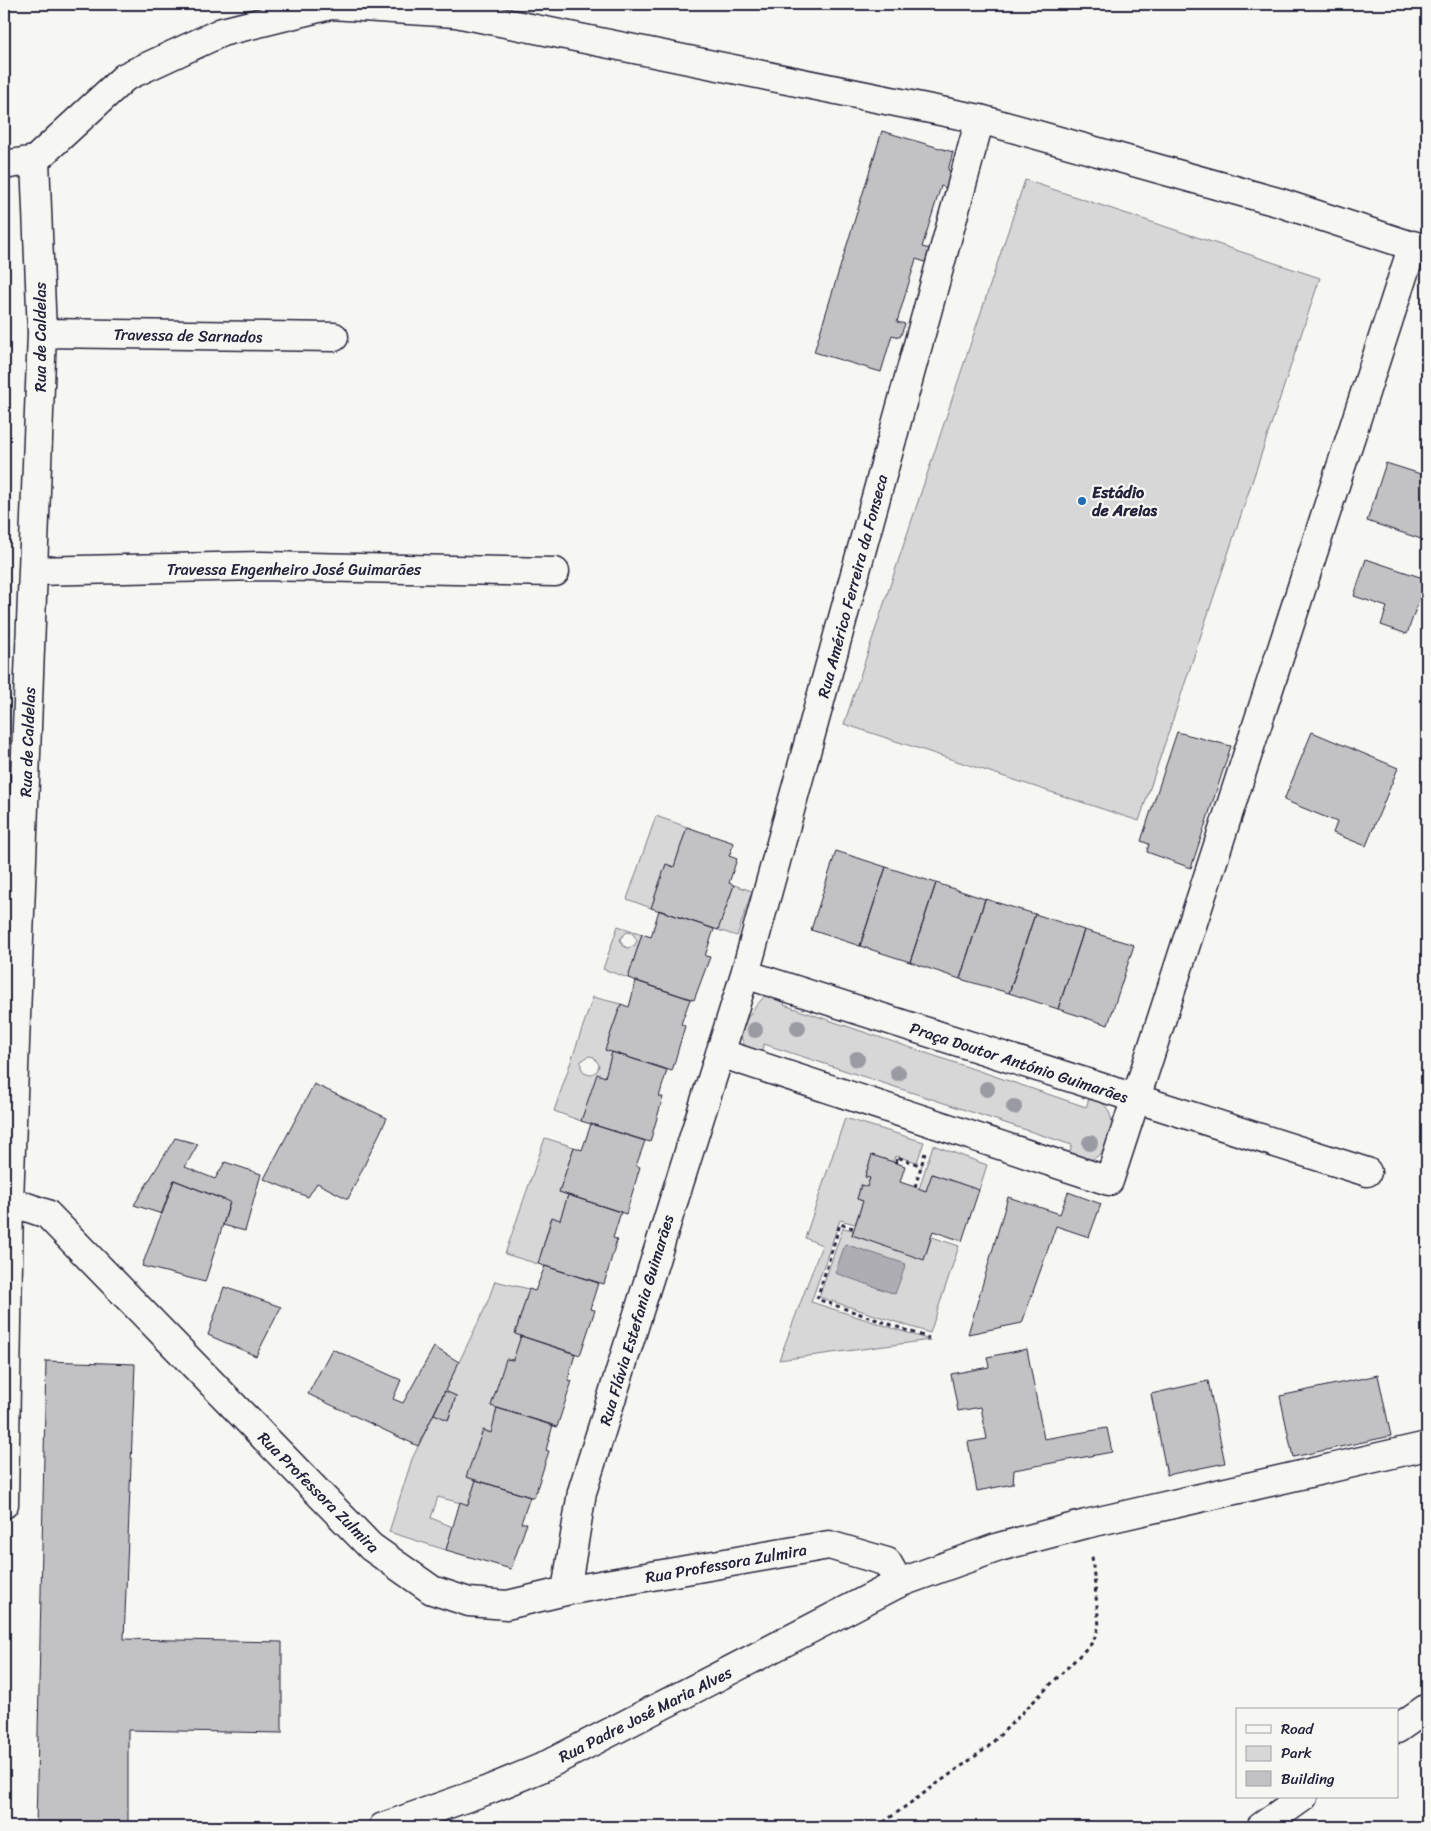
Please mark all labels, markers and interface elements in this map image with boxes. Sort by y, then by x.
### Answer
street label: Rua de Caldelas [26,281,55,392]
street label: Travessa de Sarnados [113,320,263,351]
street label: Rua Américo Ferreira da Fonseca [809,471,896,701]
place label: Estádio de Areias [1092,478,1158,525]
marker: Estádio de Areias [1076,495,1088,507]
street label: Travessa Engenheiro José Guimarães [167,555,422,584]
street label: Rua de Caldelas [11,686,44,797]
street label: Praça Doutor António Guimarães [906,1013,1132,1112]
street label: Rua Flávia Estefania Guimarães [591,1211,682,1429]
street label: Rua Professora Zulmira [251,1424,387,1560]
street label: Rua Professora Zulmira [643,1535,809,1592]
street label: Rua Padre José Maria Alves [553,1658,738,1771]
legend [1236,1708,1398,1798]
text: Road [1281,1716,1314,1742]
text: Park [1281,1740,1312,1766]
text: Building [1281,1766,1335,1792]

